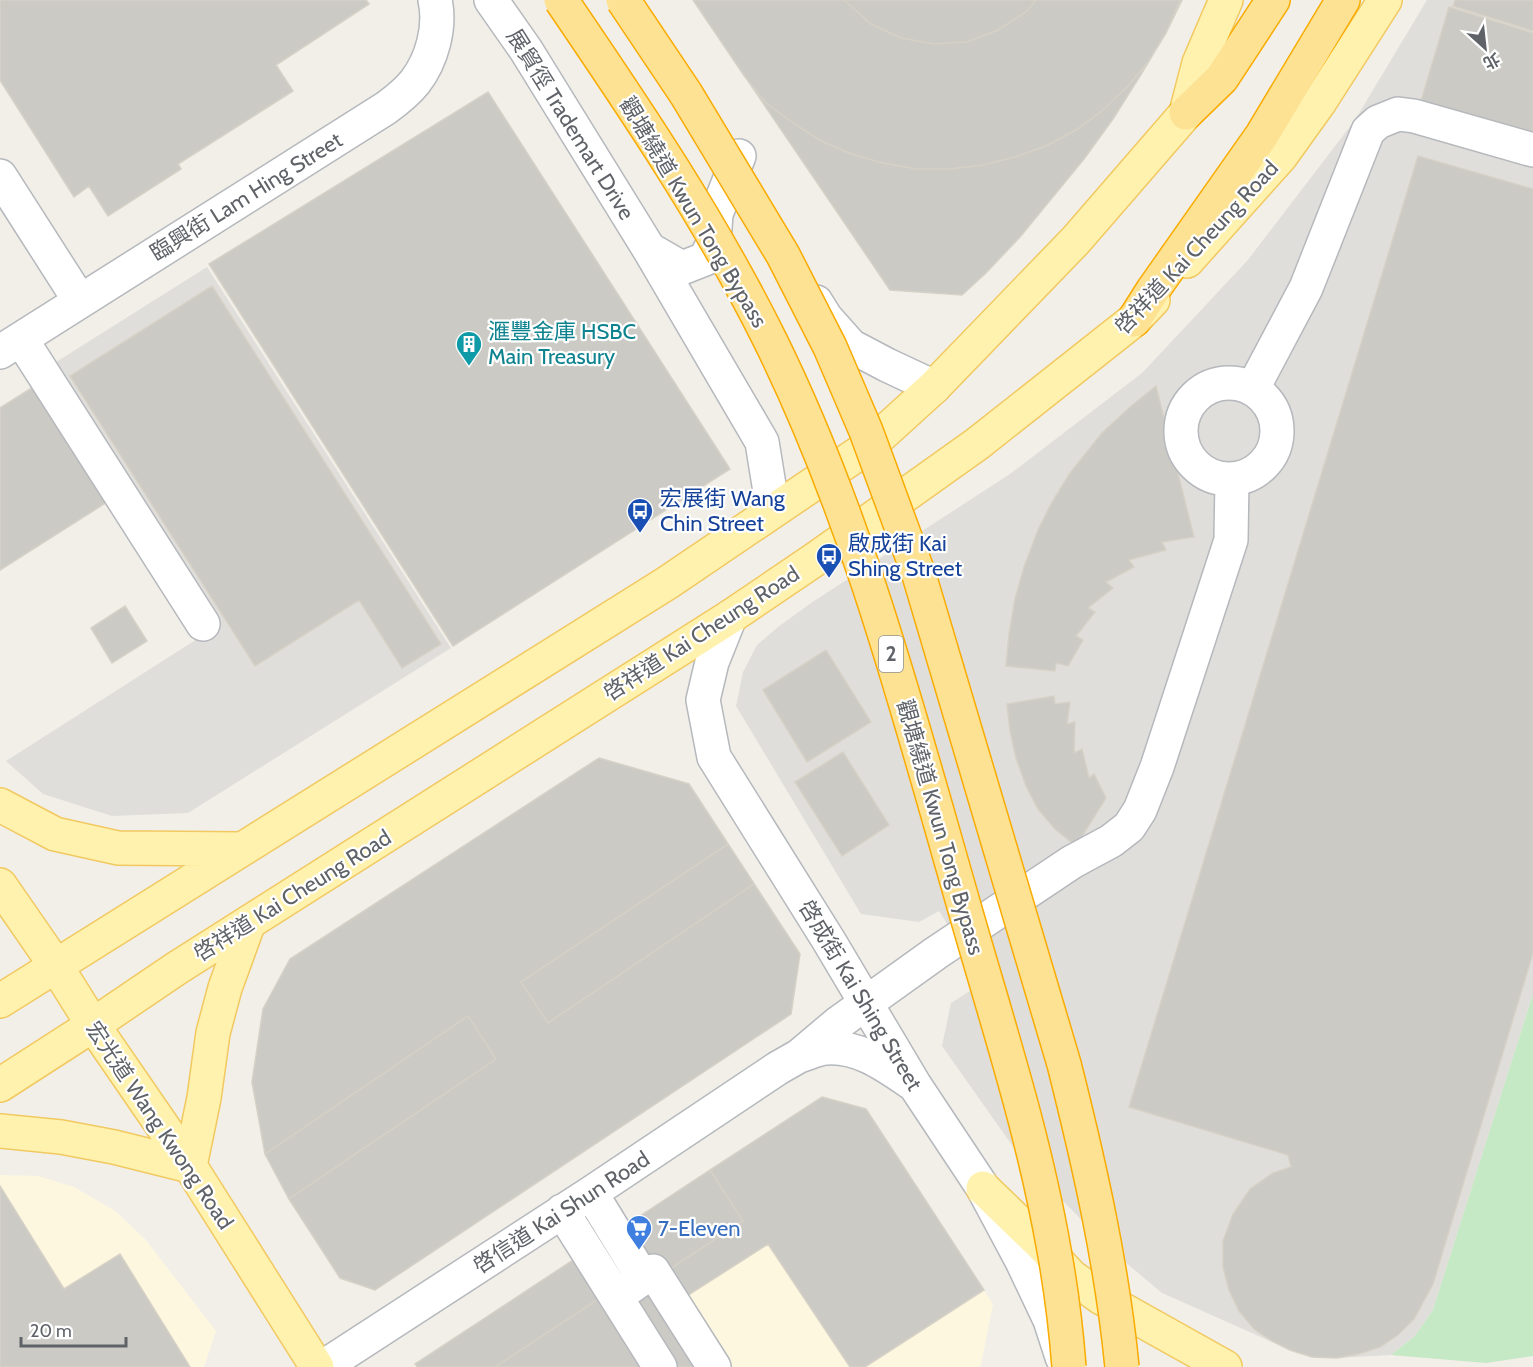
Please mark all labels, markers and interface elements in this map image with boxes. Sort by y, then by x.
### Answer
north arrow [1455,18,1515,78]
street label: 展貿徑 Trademart Drive [501,24,640,225]
text: 北 [1480,49,1503,73]
street label: 觀塘繞道 Kwun Tong Bypass [614,92,773,332]
street label: 臨興街 Lam Hing Street [145,126,348,267]
street label: 啓祥道 Kai Cheung Road [1109,155,1284,340]
place label: 滙豐金庫 HSBC Main Treasury [488,318,636,370]
building icon: 滙豐金庫 HSBC Main Treasury [454,329,484,367]
place label: 宏展街 Wang Chin Street [660,485,786,537]
bus stop icon: 宏展街 Wang Chin Street [625,496,655,534]
place label: 啟成街 Kai Shing Street [848,530,963,582]
bus stop icon: 啟成街 Kai Shing Street [814,541,844,579]
street label: 啓祥道 Kai Cheung Road [598,560,804,707]
road number: 2 [879,636,903,672]
street label: 觀塘繞道 Kwun Tong Bypass [891,696,990,958]
street label: 啓祥道 Kai Cheung Road [189,824,396,967]
street label: 啓成街 Kai Shing Street [793,895,928,1096]
street label: 宏光道 Wang Kwong Road [80,1016,239,1234]
street label: 啓信道 Kai Shun Road [468,1145,654,1279]
supermarket icon: 7-Eleven [624,1213,654,1251]
place label: 7-Eleven [658,1215,741,1242]
scale bar [21,1310,126,1348]
text: 20 m [30,1320,72,1342]

